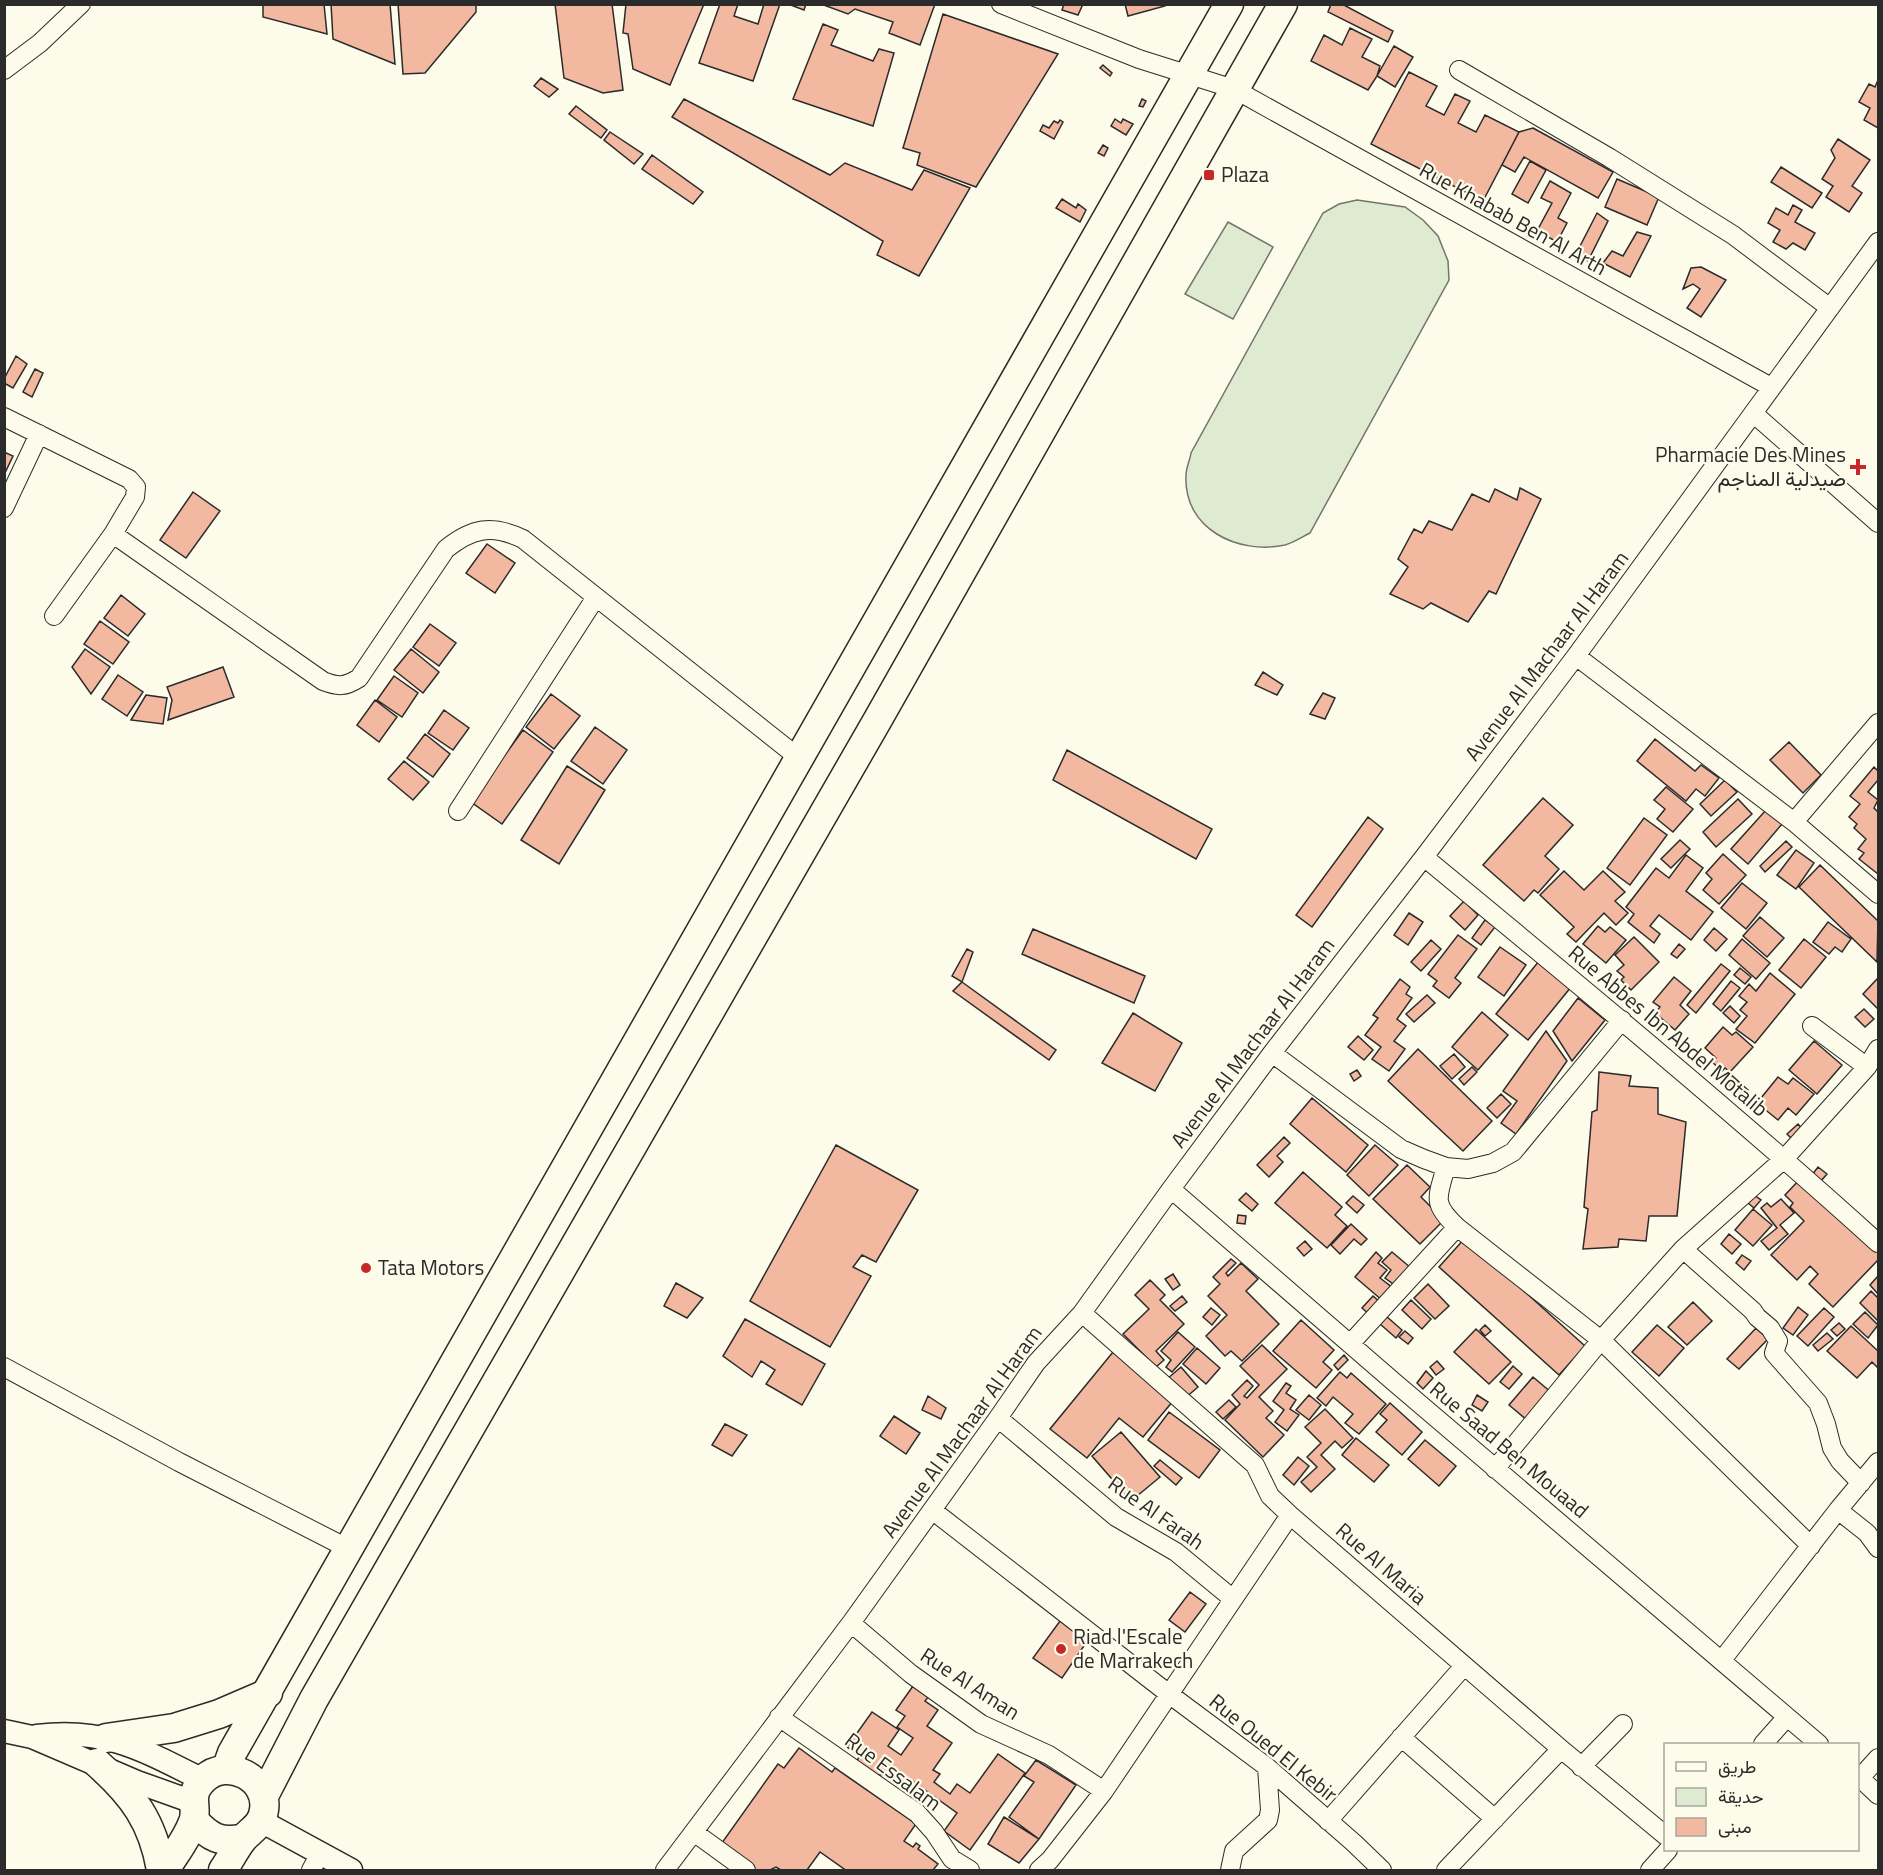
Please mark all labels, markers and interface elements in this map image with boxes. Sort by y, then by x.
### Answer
street label: Rue Khabab Ben Al Arth [1414,153,1613,283]
place label: Plaza [1221,158,1269,190]
marker: Plaza [1202,168,1216,182]
place label: Pharmacie Des Mines صيدلية المناجم [1655,438,1846,494]
marker: Pharmacie Des Mines صيدلية المناجم [1851,460,1865,474]
street label: Avenue Al Machaar Al Haram [1456,544,1636,767]
street label: Avenue Al Machaar Al Haram [1162,931,1342,1154]
street label: Rue Abbes Ibn Abdel Motalib [1562,937,1776,1124]
place label: Tata Motors [378,1251,484,1283]
marker: Tata Motors [359,1261,373,1275]
street label: Avenue Al Machaar Al Haram [873,1319,1049,1544]
street label: Rue Saad Ben Mouaad [1423,1373,1596,1525]
street label: Rue Al Farah [1102,1467,1211,1557]
street label: Rue Al Maria [1329,1514,1435,1612]
place label: Riad l'Escale de Marrakech [1073,1620,1193,1676]
street label: Rue Al Aman [914,1639,1027,1727]
marker: Riad l'Escale de Marrakech [1054,1642,1068,1656]
street label: Rue Oued El Kebir [1203,1685,1345,1809]
street label: Rue Essalam [839,1724,949,1818]
legend [1664,1743,1859,1851]
text: طريق [1718,1753,1756,1780]
text: حديقة [1718,1783,1764,1810]
text: مبنى [1718,1813,1752,1840]

